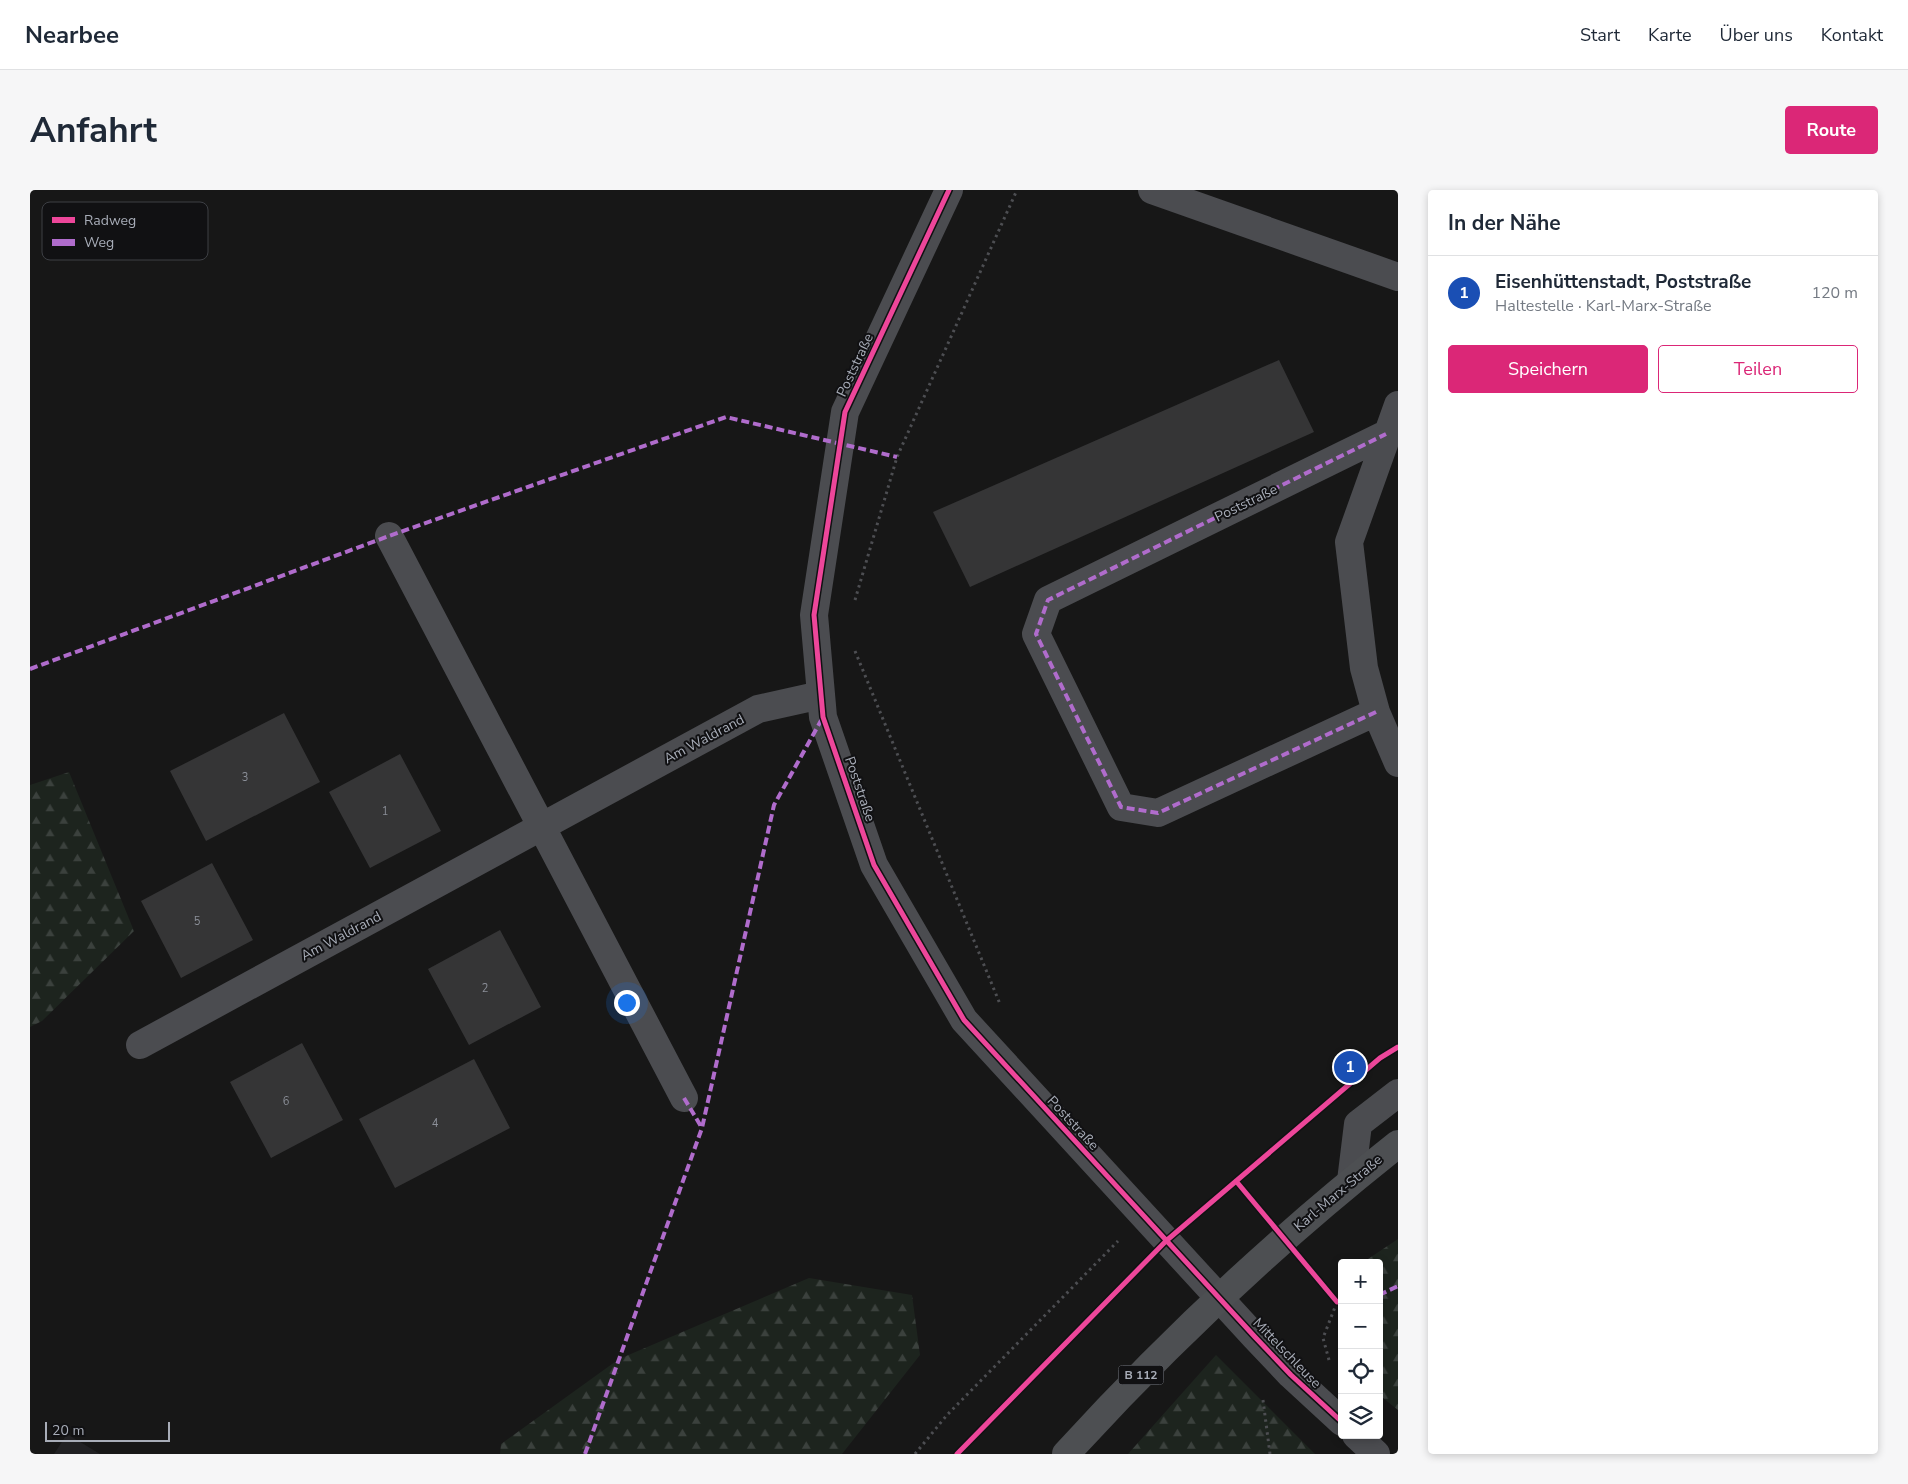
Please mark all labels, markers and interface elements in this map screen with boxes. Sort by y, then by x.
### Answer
text: Nearbee [25,19,119,51]
text: Start [1580,23,1620,47]
text: Karte [1648,23,1692,47]
text: Über uns [1720,23,1793,47]
text: Kontakt [1821,23,1883,47]
button: Route [1785,106,1878,154]
text: Anfahrt [30,107,157,154]
legend [42,202,208,260]
text: In der Nähe [1448,209,1561,237]
text: Radweg [84,211,136,230]
text: Weg [84,233,114,252]
text: Eisenhüttenstadt, Poststraße [1495,269,1751,295]
text: 1 [1459,282,1469,304]
text: 120 m [1811,282,1858,304]
text: Haltestelle · Karl-Marx-Straße [1495,295,1712,317]
street label: Poststraße [832,330,878,400]
button: Speichern [1448,345,1648,393]
button: Teilen [1658,345,1858,393]
street label: Poststraße [1211,480,1281,526]
street label: Am Waldrand [660,710,748,768]
street label: Poststraße [840,754,880,824]
house number: 3 [242,770,248,785]
house number: 1 [382,804,388,819]
street label: Am Waldrand [297,907,385,965]
house number: 5 [194,914,201,929]
house number: 2 [482,981,488,996]
your location [614,990,640,1016]
pin: 1 [1334,1048,1366,1086]
street label: Poststraße [1043,1092,1103,1154]
house number: 6 [283,1094,290,1109]
house number: 4 [432,1116,439,1131]
street label: Karl-Marx-Straße [1290,1150,1386,1236]
map controls [1338,1259,1383,1439]
button: + [1338,1259,1383,1304]
button: − [1338,1304,1383,1349]
street label: Mittelschleuse [1249,1314,1325,1392]
button: locate [1338,1349,1383,1394]
road number: B 112 [1118,1366,1164,1384]
button: layers [1338,1394,1383,1439]
scale bar [45,1419,170,1442]
text: 20 m [52,1421,84,1440]

